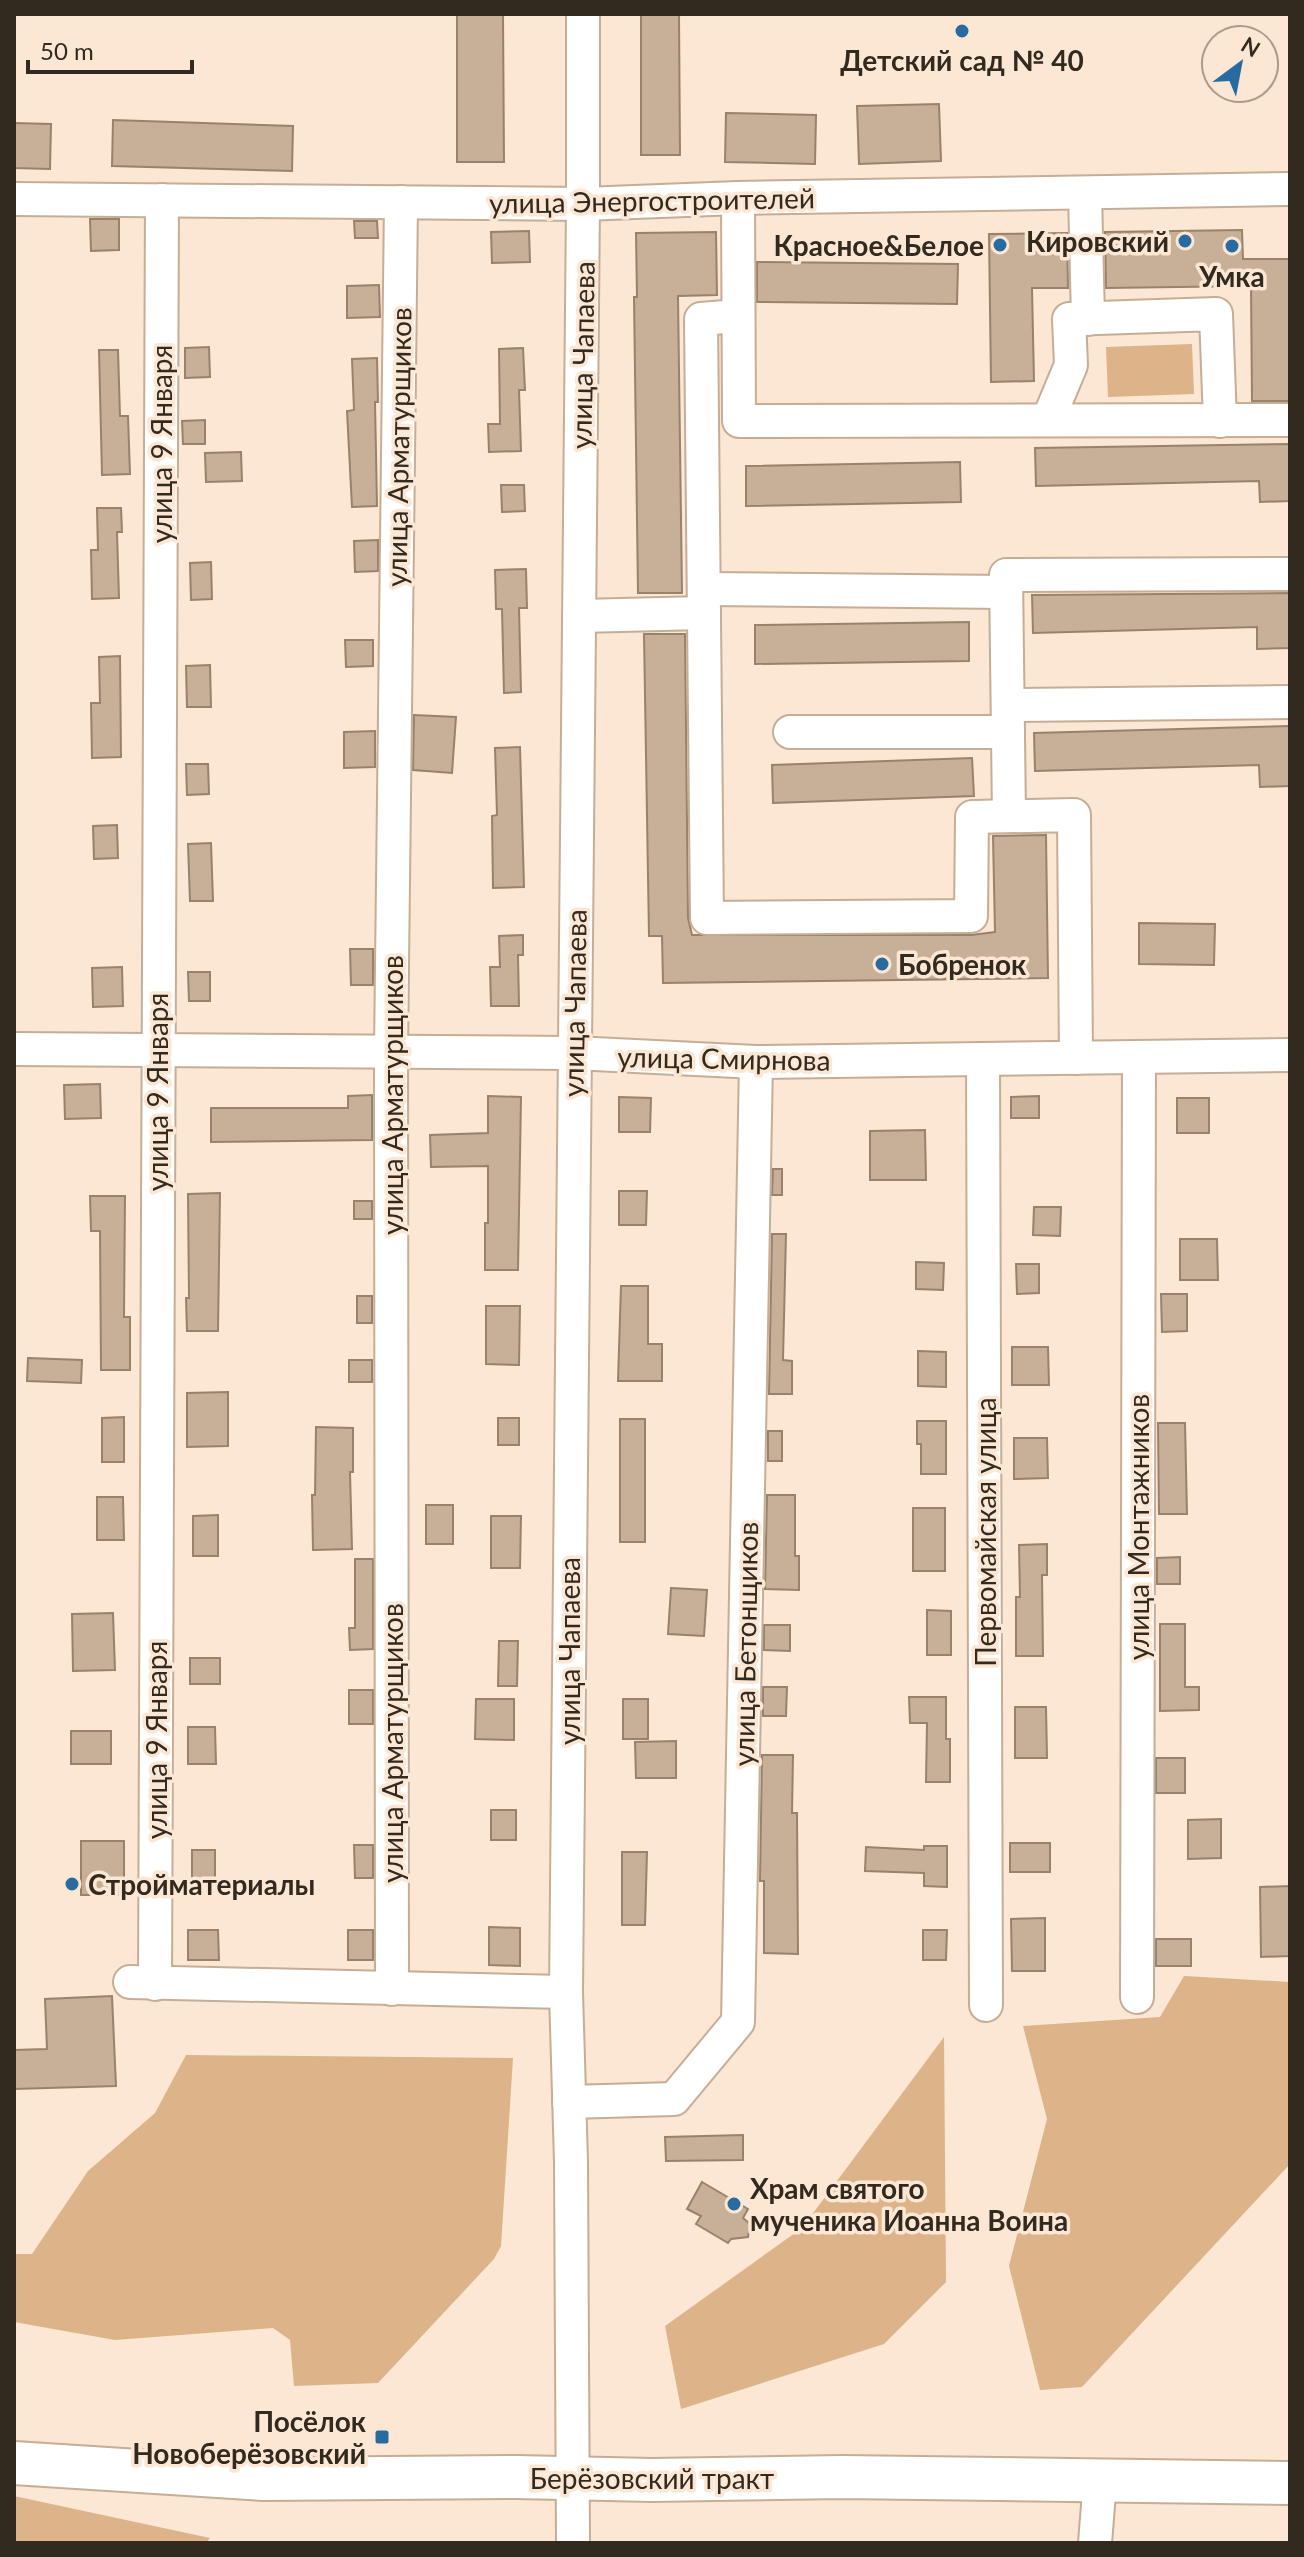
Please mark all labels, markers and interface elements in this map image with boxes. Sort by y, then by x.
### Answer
marker: Детский сад № 40 [953,22,971,40]
scale bar [28,24,192,74]
north arrow [1200,24,1280,104]
text: N [1237,31,1265,63]
text: 50 m [40,36,94,65]
place label: Детский сад № 40 [840,43,1084,77]
street label: улица Энергостроителей [489,180,815,220]
place label: Кировский [1026,224,1169,258]
place label: Красное&Белое [774,228,984,262]
marker: Кировский [1176,232,1194,250]
marker: Красное&Белое [991,236,1009,254]
marker: Умка [1223,237,1241,255]
place label: Умка [1198,259,1265,293]
street label: улица Чапаева [563,261,601,449]
street label: улица Арматурщиков [379,307,417,587]
street label: улица 9 Января [144,345,178,543]
street label: улица Чапаева [555,909,593,1097]
place label: Бобренок [898,947,1026,981]
street label: улица Арматурщиков [375,955,409,1235]
marker: Бобренок [873,955,891,973]
street label: улица 9 Января [140,993,174,1191]
street label: улица Смирнова [617,1039,831,1077]
street label: улица Монтажников [1121,1394,1155,1660]
street label: Первомайская улица [968,1397,1002,1667]
street label: улица Бетонщиков [726,1521,764,1767]
street label: улица Чапаева [552,1557,586,1745]
street label: улица Арматурщиков [375,1603,409,1883]
street label: улица 9 Января [139,1641,173,1839]
place label: Стройматериалы [88,1867,315,1901]
marker: Стройматериалы [63,1875,81,1893]
place label: Храм святого мученика Иоанна Воина [750,2171,1068,2237]
marker: Храм святого мученика Иоанна Воина [725,2195,743,2213]
place label: Посёлок Новоберёзовский [132,2404,366,2470]
marker: Посёлок Новоберёзовский [373,2428,391,2446]
street label: Берёзовский тракт [530,2461,774,2495]

